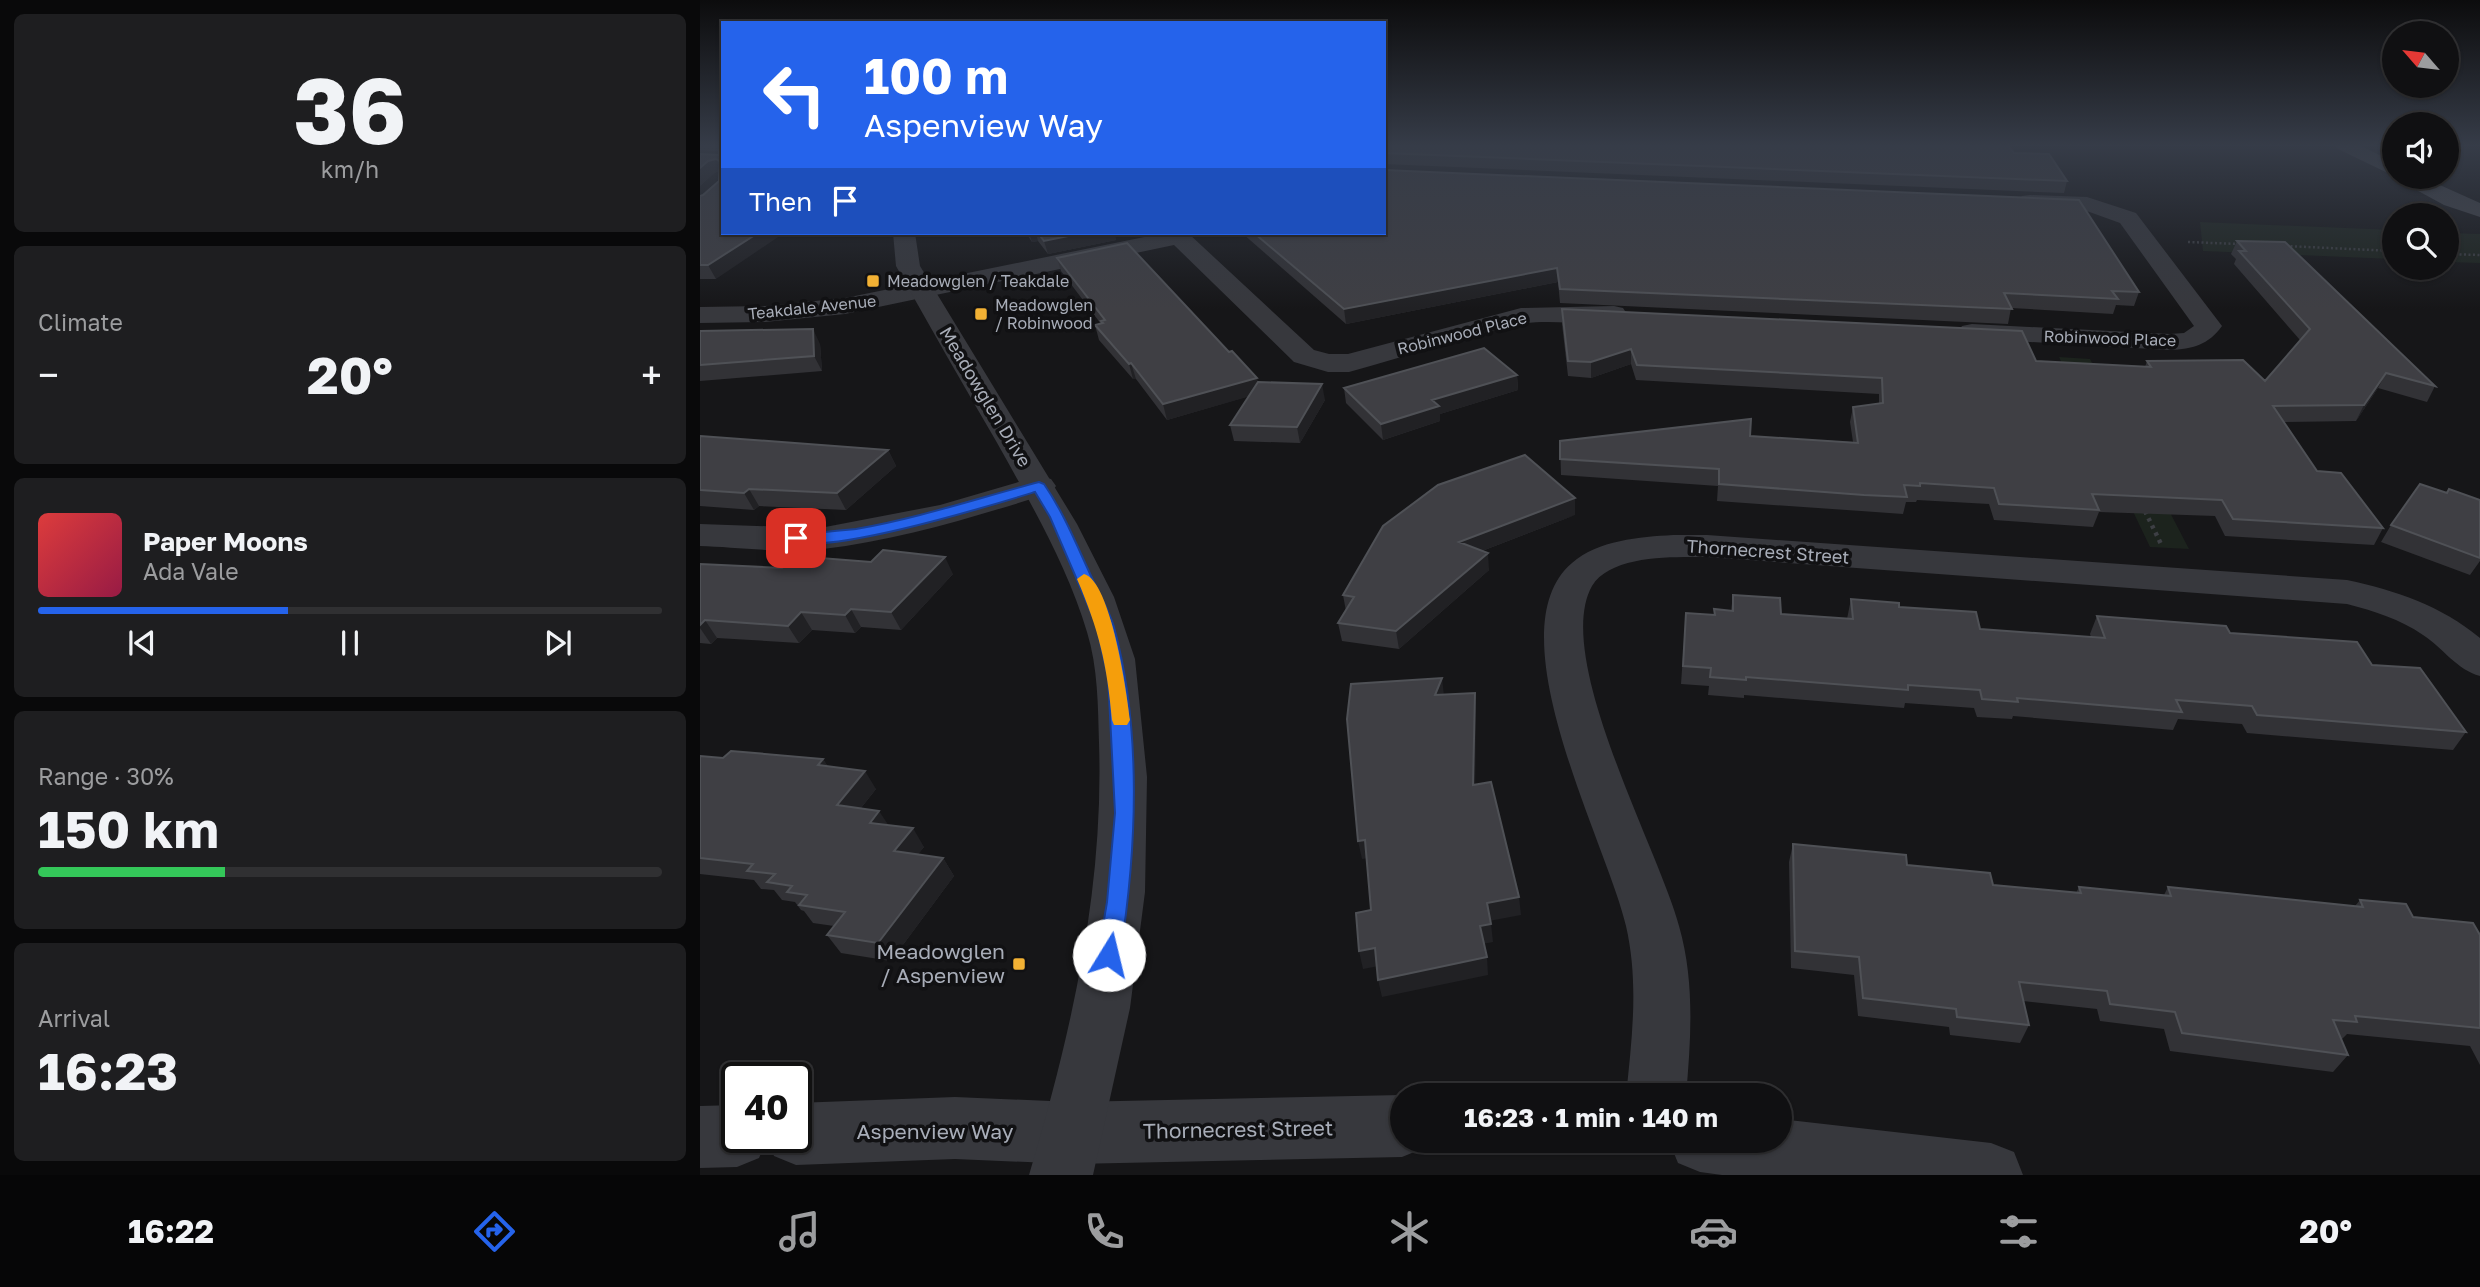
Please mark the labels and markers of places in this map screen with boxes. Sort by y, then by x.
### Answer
place label: Meadowglen / Teakdale [887,271,1069,291]
marker: Meadowglen / Teakdale [865,273,881,289]
place label: Meadowglen / Robinwood [995,295,1093,333]
marker: Meadowglen / Robinwood [973,306,989,322]
pin [766,508,826,568]
place label: Meadowglen / Aspenview [876,938,1005,988]
marker: Meadowglen / Aspenview [1011,956,1027,972]

